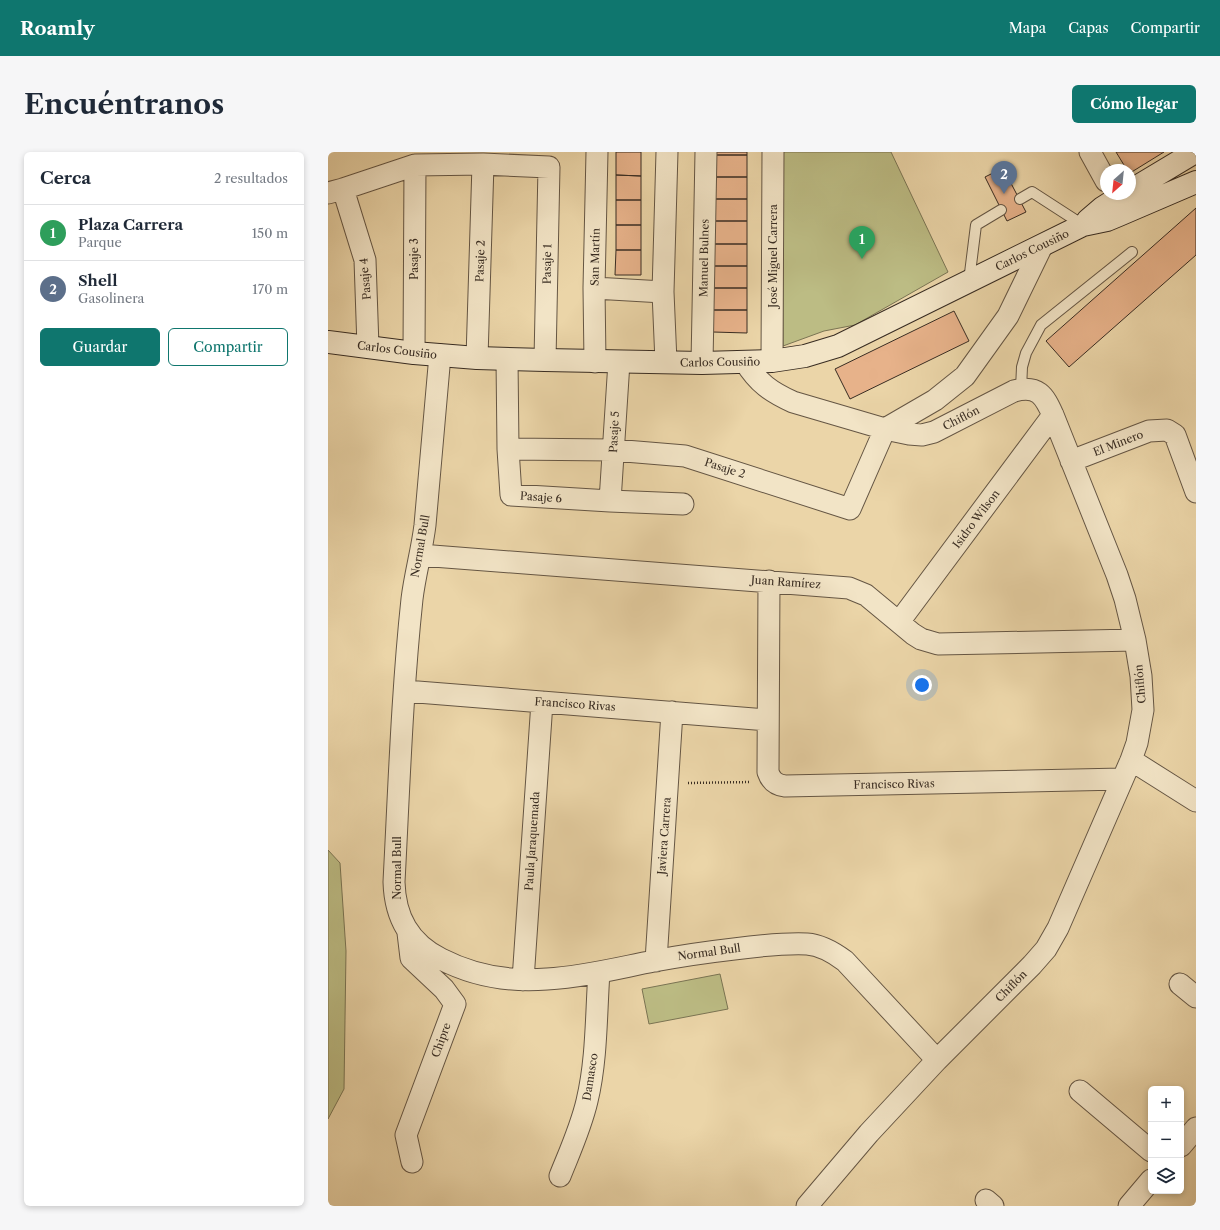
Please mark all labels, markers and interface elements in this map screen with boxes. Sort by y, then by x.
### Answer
text: Roamly [20,17,95,40]
text: Mapa [1009,19,1046,37]
text: Capas [1068,19,1109,37]
text: Compartir [1131,19,1200,37]
button: Cómo llegar [1072,85,1196,123]
text: Encuéntranos [24,87,224,121]
pin: 2 [991,161,1017,194]
north arrow [1100,164,1136,200]
text: Cerca [40,168,91,188]
text: 2 resultados [214,170,288,186]
street label: José Miguel Carrera [766,204,780,310]
text: Plaza Carrera [78,215,183,234]
street label: Manuel Bulnes [696,218,712,297]
text: 1 [50,225,56,241]
text: 150 m [252,225,288,241]
pin: 1 [849,226,875,259]
street label: Carlos Cousiño [993,226,1071,274]
street label: San Martín [587,228,603,286]
text: Parque [78,234,122,250]
street label: Pasaje 3 [407,238,421,280]
street label: Pasaje 2 [472,240,488,282]
street label: Pasaje 1 [540,243,554,284]
street label: Pasaje 4 [356,257,374,301]
text: Shell [78,271,117,290]
text: 2 [49,281,57,297]
text: 170 m [252,281,288,297]
text: Gasolinera [78,290,144,306]
button: Guardar [40,328,160,366]
button: Compartir [168,328,288,366]
street label: Carlos Cousiño [356,338,438,362]
street label: Carlos Cousiño [680,354,761,370]
street label: Chiflón [940,403,982,433]
street label: Pasaje 5 [606,411,622,453]
street label: El Minero [1091,427,1145,459]
street label: Pasaje 2 [703,455,747,481]
street label: Isidro Wilson [949,487,1003,551]
street label: Pasaje 6 [519,489,563,505]
street label: Normal Bull [408,513,433,578]
street label: Juan Ramírez [749,572,822,591]
street label: Chiflón [1131,664,1149,704]
your location [912,675,932,695]
street label: Francisco Rivas [534,694,616,714]
street label: Francisco Rivas [853,776,935,792]
street label: Paula Jaraquemada [522,791,542,891]
street label: Javiera Carrera [654,796,674,877]
street label: Normal Bull [390,836,404,900]
street label: Normal Bull [677,941,742,963]
street label: Chiflón [992,967,1030,1005]
street label: Chipre [428,1021,454,1059]
street label: Damasco [579,1052,601,1102]
map controls [1148,1086,1184,1194]
button: + [1148,1086,1184,1122]
button: − [1148,1122,1184,1158]
button: layers [1148,1158,1184,1194]

